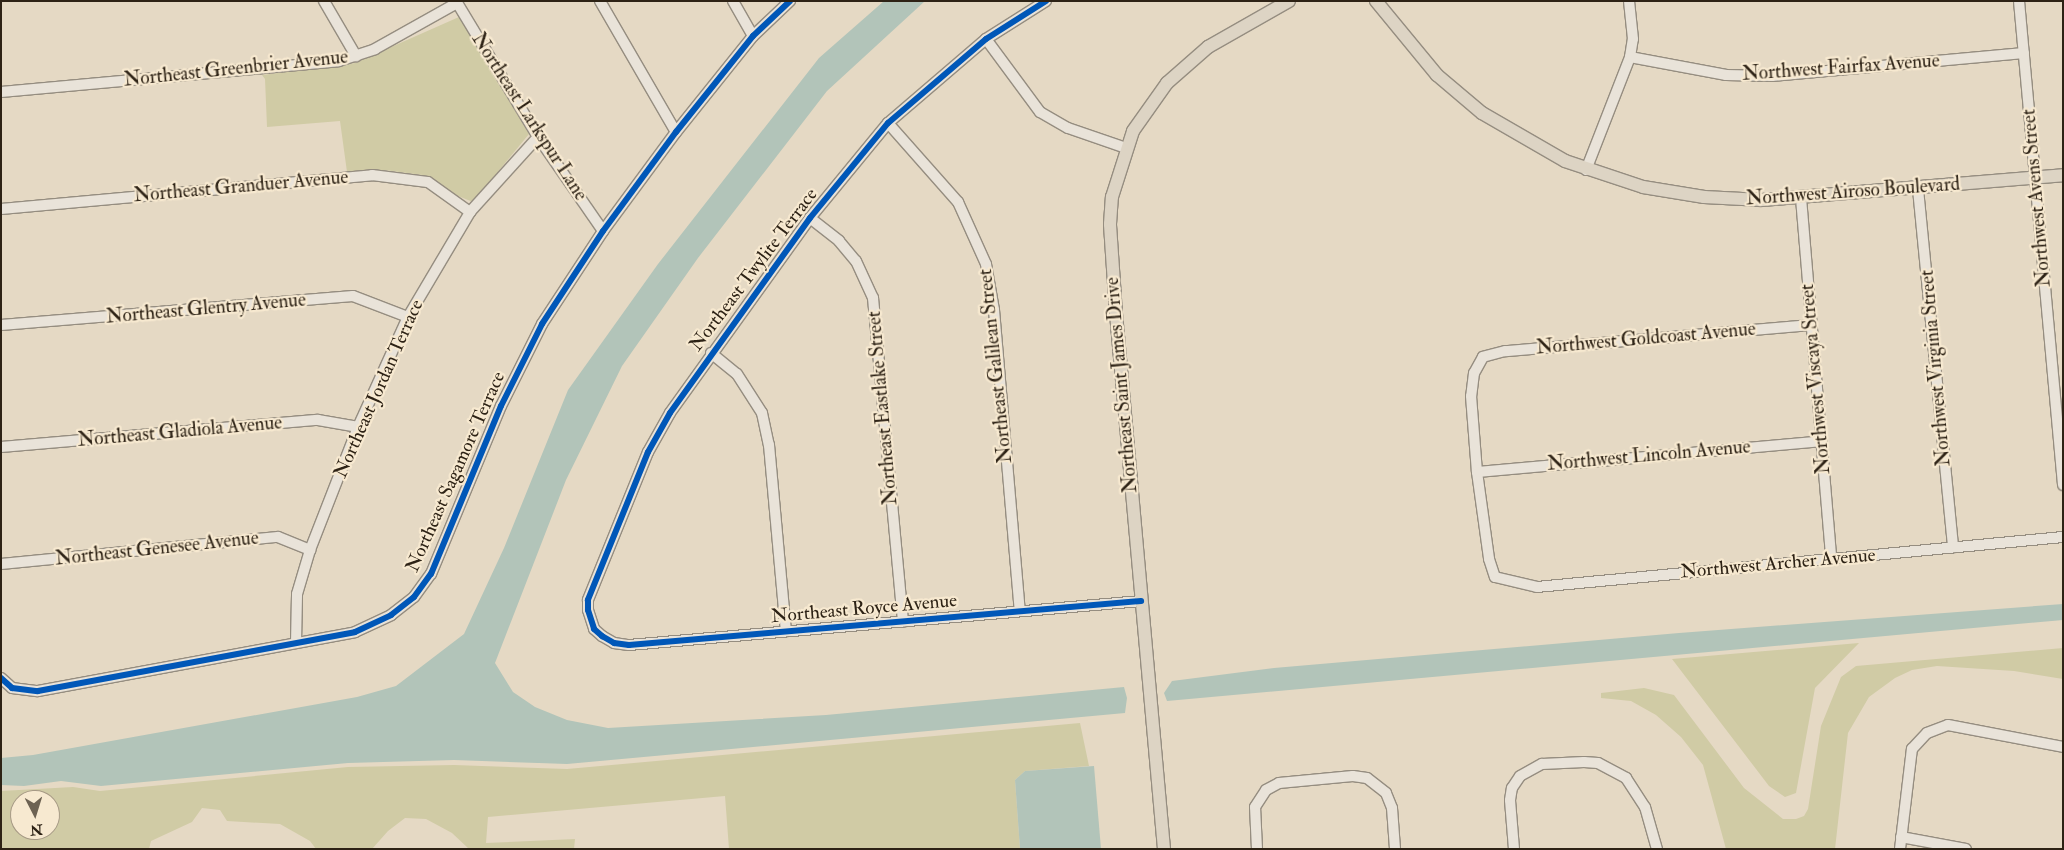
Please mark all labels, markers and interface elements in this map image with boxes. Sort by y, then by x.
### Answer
street label: Northeast Larkspur Lane [466,29,592,205]
street label: Northeast Greenbrier Avenue [123,46,349,92]
street label: Northwest Fairfax Avenue [1742,50,1940,86]
street label: Northwest Avens Street [2018,108,2056,288]
street label: Northeast Granduer Avenue [133,166,349,208]
street label: Northwest Airoso Boulevard [1745,173,1961,211]
street label: Northeast Twylite Terrace [685,184,823,356]
street label: Northeast Galilean Street [974,268,1018,464]
street label: Northwest Virginia Street [1916,269,1956,467]
street label: Northeast Saint James Drive [1101,276,1143,494]
street label: Northwest Viscaya Street [1796,283,1836,475]
street label: Northeast Glentry Avenue [105,289,307,329]
street label: Northeast Jordan Terrace [329,296,429,482]
street label: Northeast Eastlake Street [863,310,903,506]
street label: Northwest Goldcoast Avenue [1535,318,1757,360]
street label: Northeast Sagamore Terrace [401,368,511,576]
street label: Northeast Gladiola Avenue [77,412,283,452]
street label: Northwest Lincoln Avenue [1547,436,1751,476]
street label: Northeast Genesee Avenue [54,527,260,571]
street label: Northwest Archer Avenue [1680,544,1876,584]
street label: Northeast Royce Avenue [770,590,958,628]
north arrow [10,790,60,840]
text: N [29,820,43,838]

